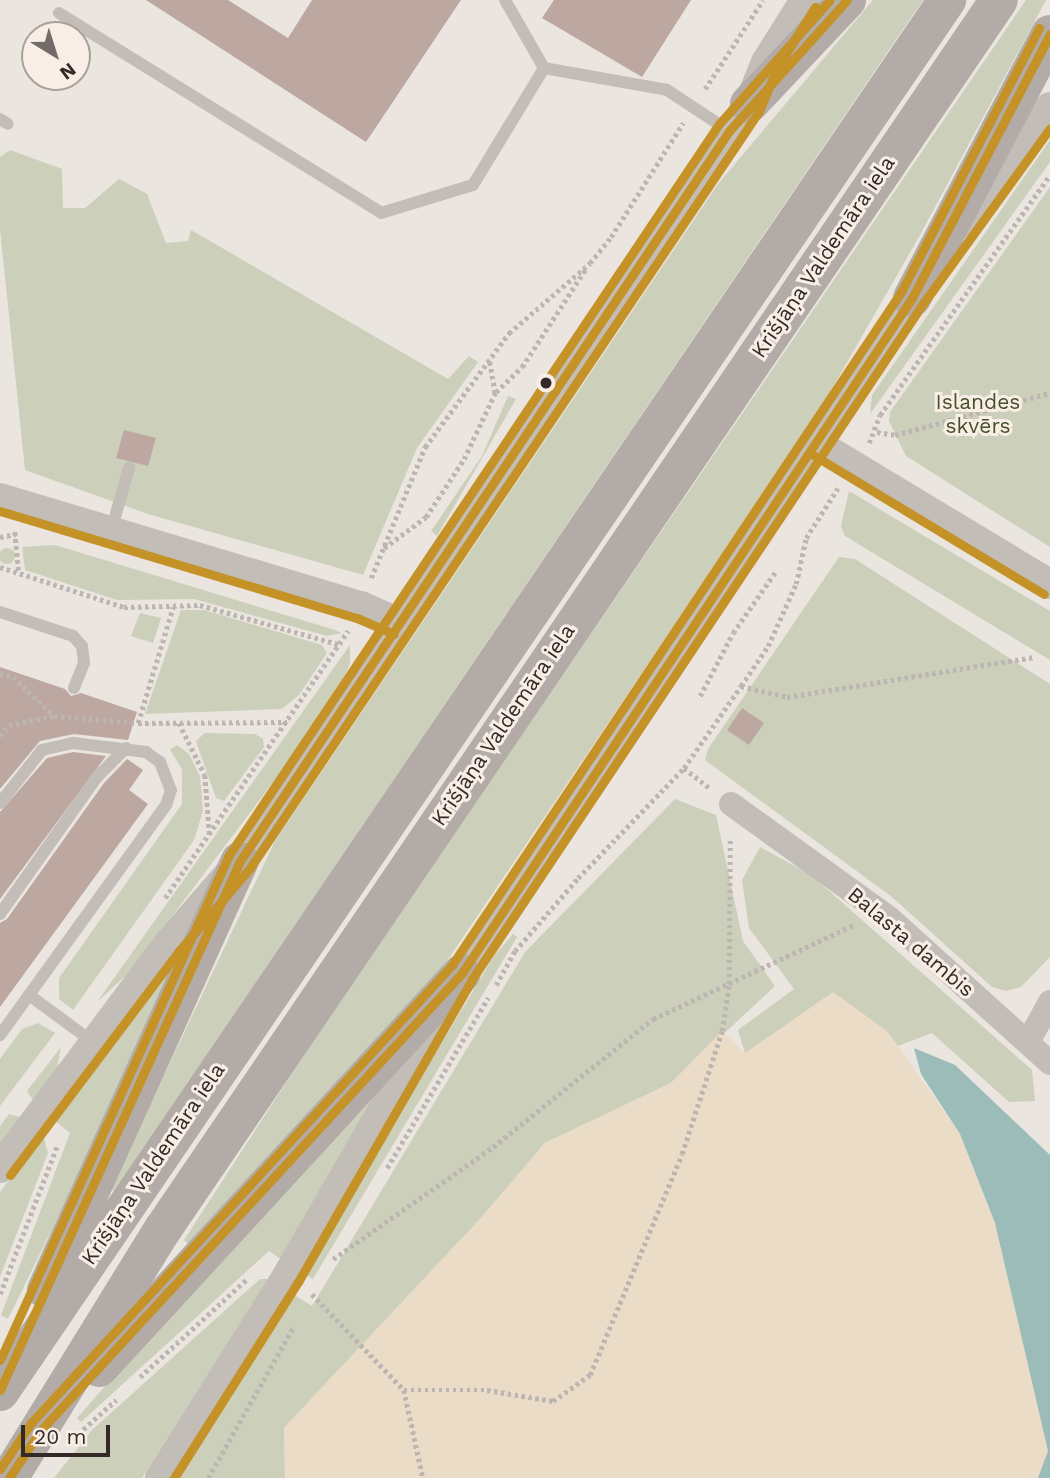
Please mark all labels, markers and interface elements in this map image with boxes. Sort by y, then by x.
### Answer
north arrow [21,21,91,91]
text: N [55,58,81,85]
street label: Krišjāņa Valdemāra iela [746,151,900,363]
unlabelled marker [539,376,553,390]
park label: Islandes skvērs [936,389,1020,439]
street label: Krišjāņa Valdemāra iela [426,619,580,831]
street label: Balasta dambis [842,882,980,1002]
street label: Krišjāņa Valdemāra iela [76,1058,230,1270]
scale bar [24,1412,114,1456]
text: 20 m [34,1424,86,1449]

